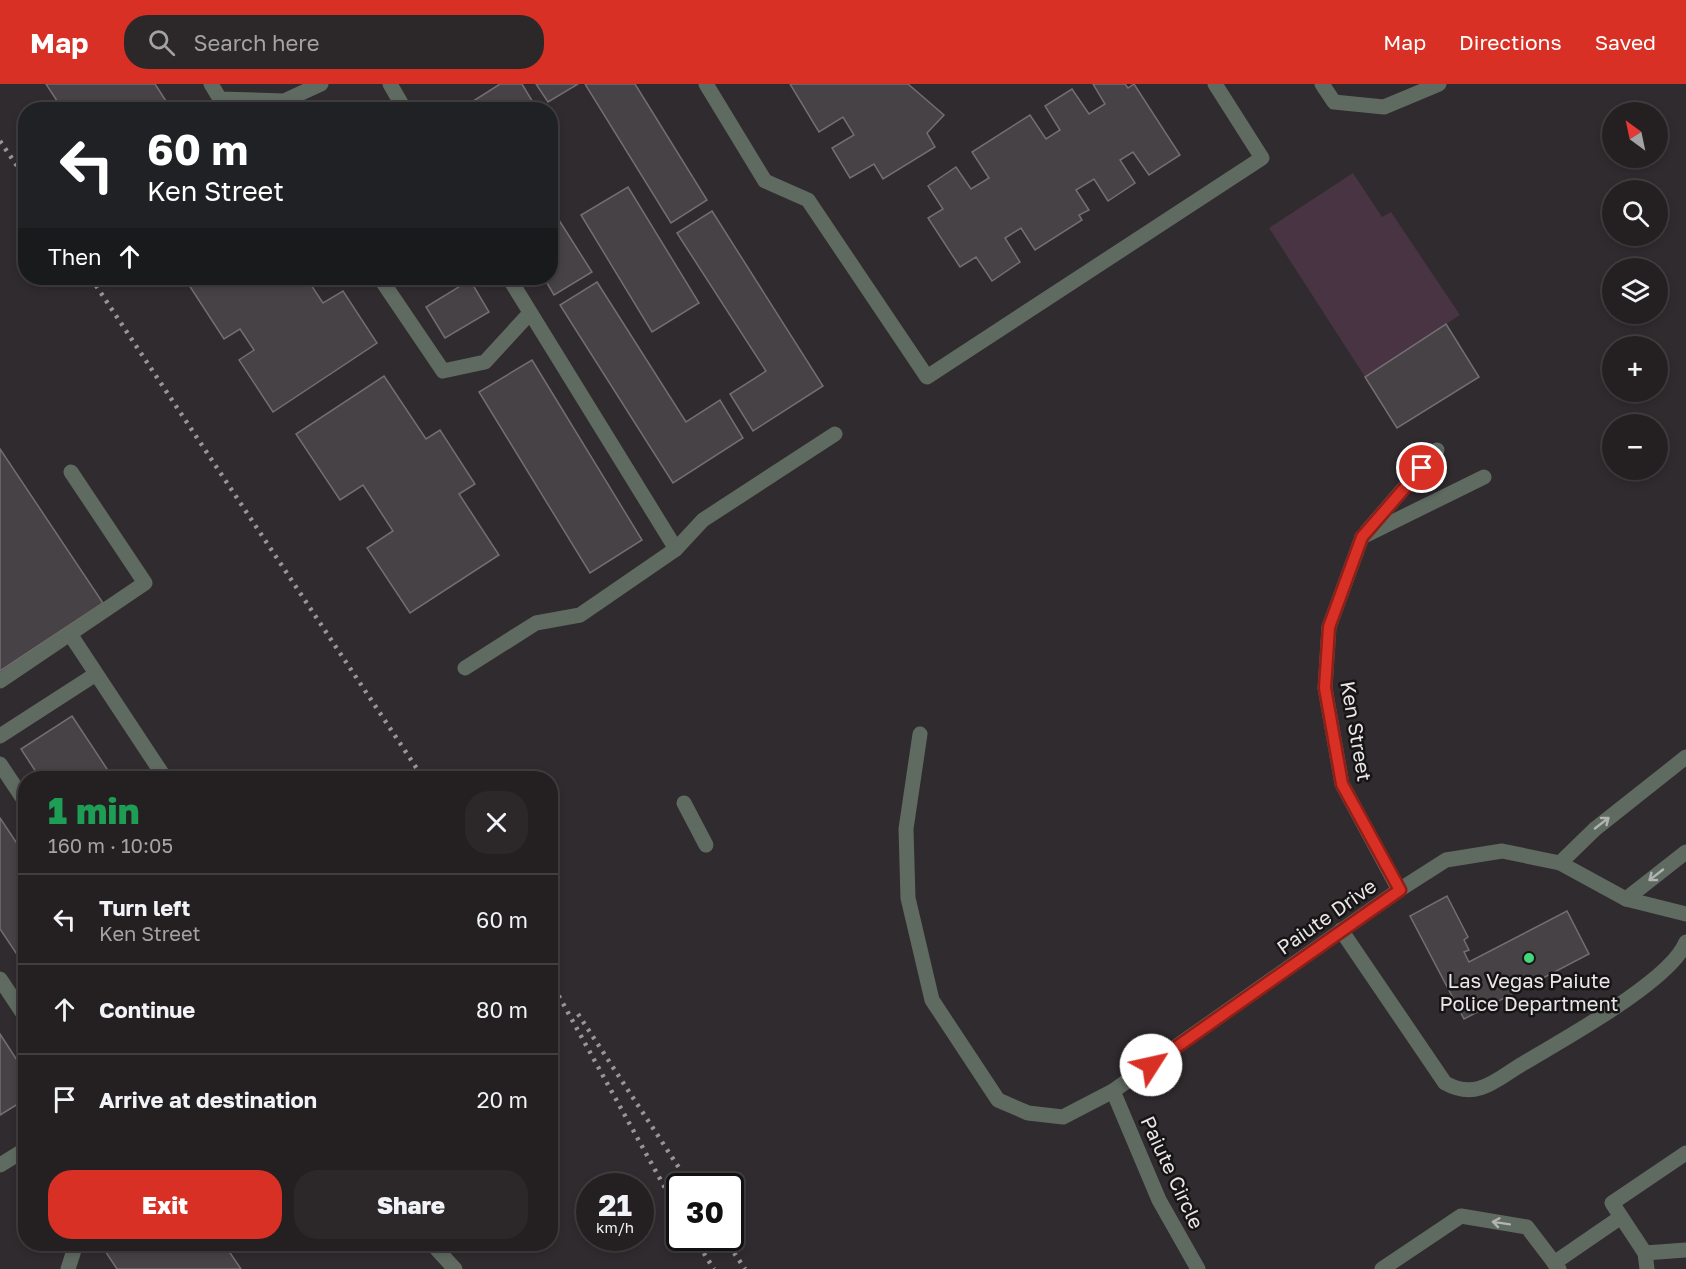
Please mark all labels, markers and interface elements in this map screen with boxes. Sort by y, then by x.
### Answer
search box [124,15,544,69]
text: Map [30,26,88,59]
icon: search [145,26,178,59]
text: Search here [193,29,319,56]
text: Map [1383,29,1426,55]
text: Directions [1459,29,1562,55]
text: Saved [1595,29,1656,55]
north arrow [1602,102,1668,168]
map controls [1602,102,1668,480]
text: 60 m [147,124,248,174]
icon: left [48,126,126,204]
text: Ken Street [147,175,284,207]
button: search [1602,180,1668,246]
icon: ahead [113,240,146,273]
text: Then [48,243,101,270]
button: layers [1602,258,1668,324]
button: + [1602,336,1668,402]
button: − [1602,414,1668,480]
pin [1396,442,1447,493]
icon: arrive [1405,451,1438,484]
street label: Ken Street [1336,679,1378,783]
text: 1 min [48,789,139,832]
button: close [465,791,528,854]
one-way arrow [1594,816,1609,830]
text: 160 m · 10:05 [48,833,173,857]
one-way arrow [1648,869,1664,882]
street label: Paiute Drive [1272,873,1380,959]
text: Turn left [99,894,190,921]
icon: left [48,903,81,936]
text: 60 m [476,906,528,933]
text: Ken Street [99,921,201,945]
marker: Las Vegas Paiute Police Department [1522,951,1536,965]
place label: Las Vegas Paiute Police Department [1440,968,1618,1015]
icon: ahead [48,993,81,1026]
text: Continue [99,996,195,1023]
text: 80 m [476,996,528,1023]
position arrow [1119,1033,1183,1097]
icon: arrive [48,1083,81,1116]
text: Arrive at destination [99,1086,317,1113]
text: 20 m [477,1086,528,1113]
street label: Paiute Circle [1136,1112,1210,1232]
button: Exit [48,1170,282,1239]
button: Share [294,1170,528,1239]
speed limit sign: 30 [666,1173,744,1251]
text: 21 [598,1187,632,1223]
one-way arrow [1491,1217,1511,1228]
text: km/h [596,1218,634,1236]

